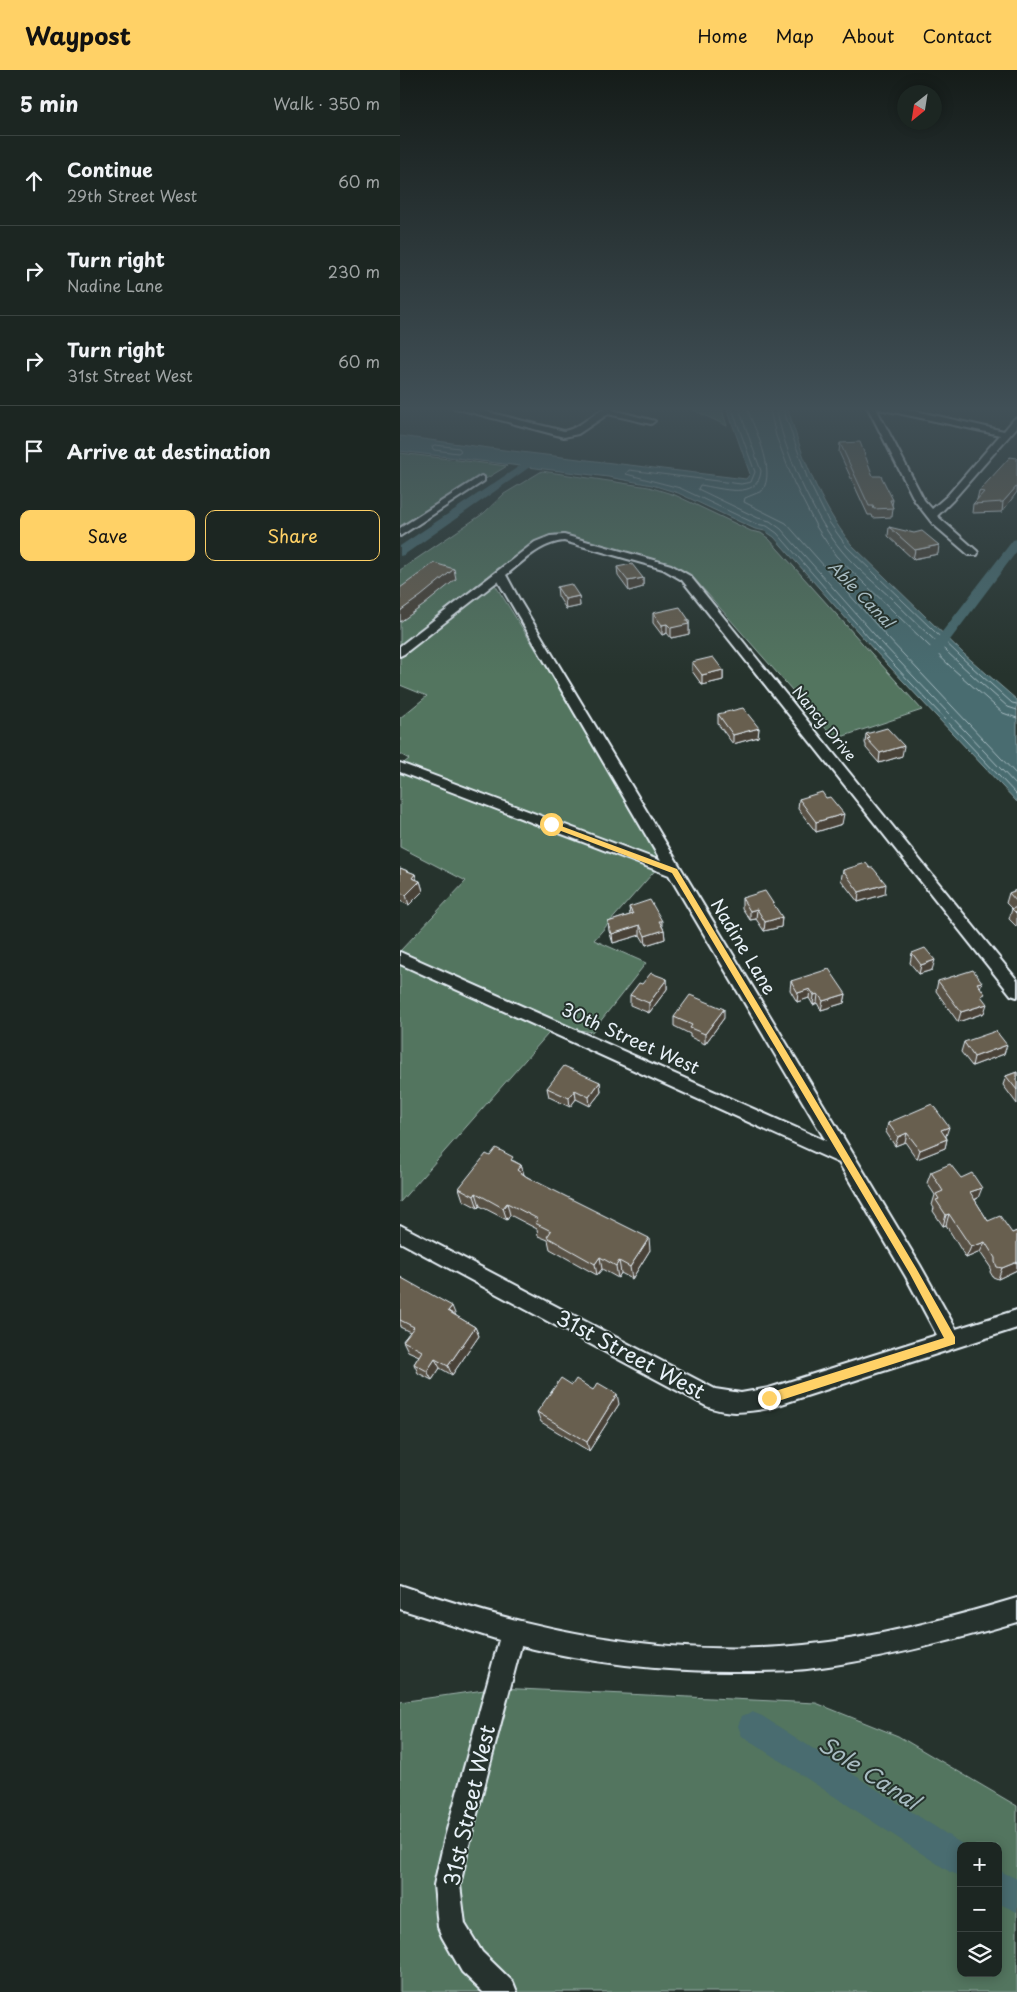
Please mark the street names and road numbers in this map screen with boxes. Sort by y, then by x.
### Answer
street label: Nancy Drive [788,681,863,766]
street label: Nadine Lane [705,893,784,1000]
street label: 30th Street West [557,995,704,1080]
street label: 31st Street West [551,1300,711,1406]
street label: 31st Street West [434,1722,502,1890]

